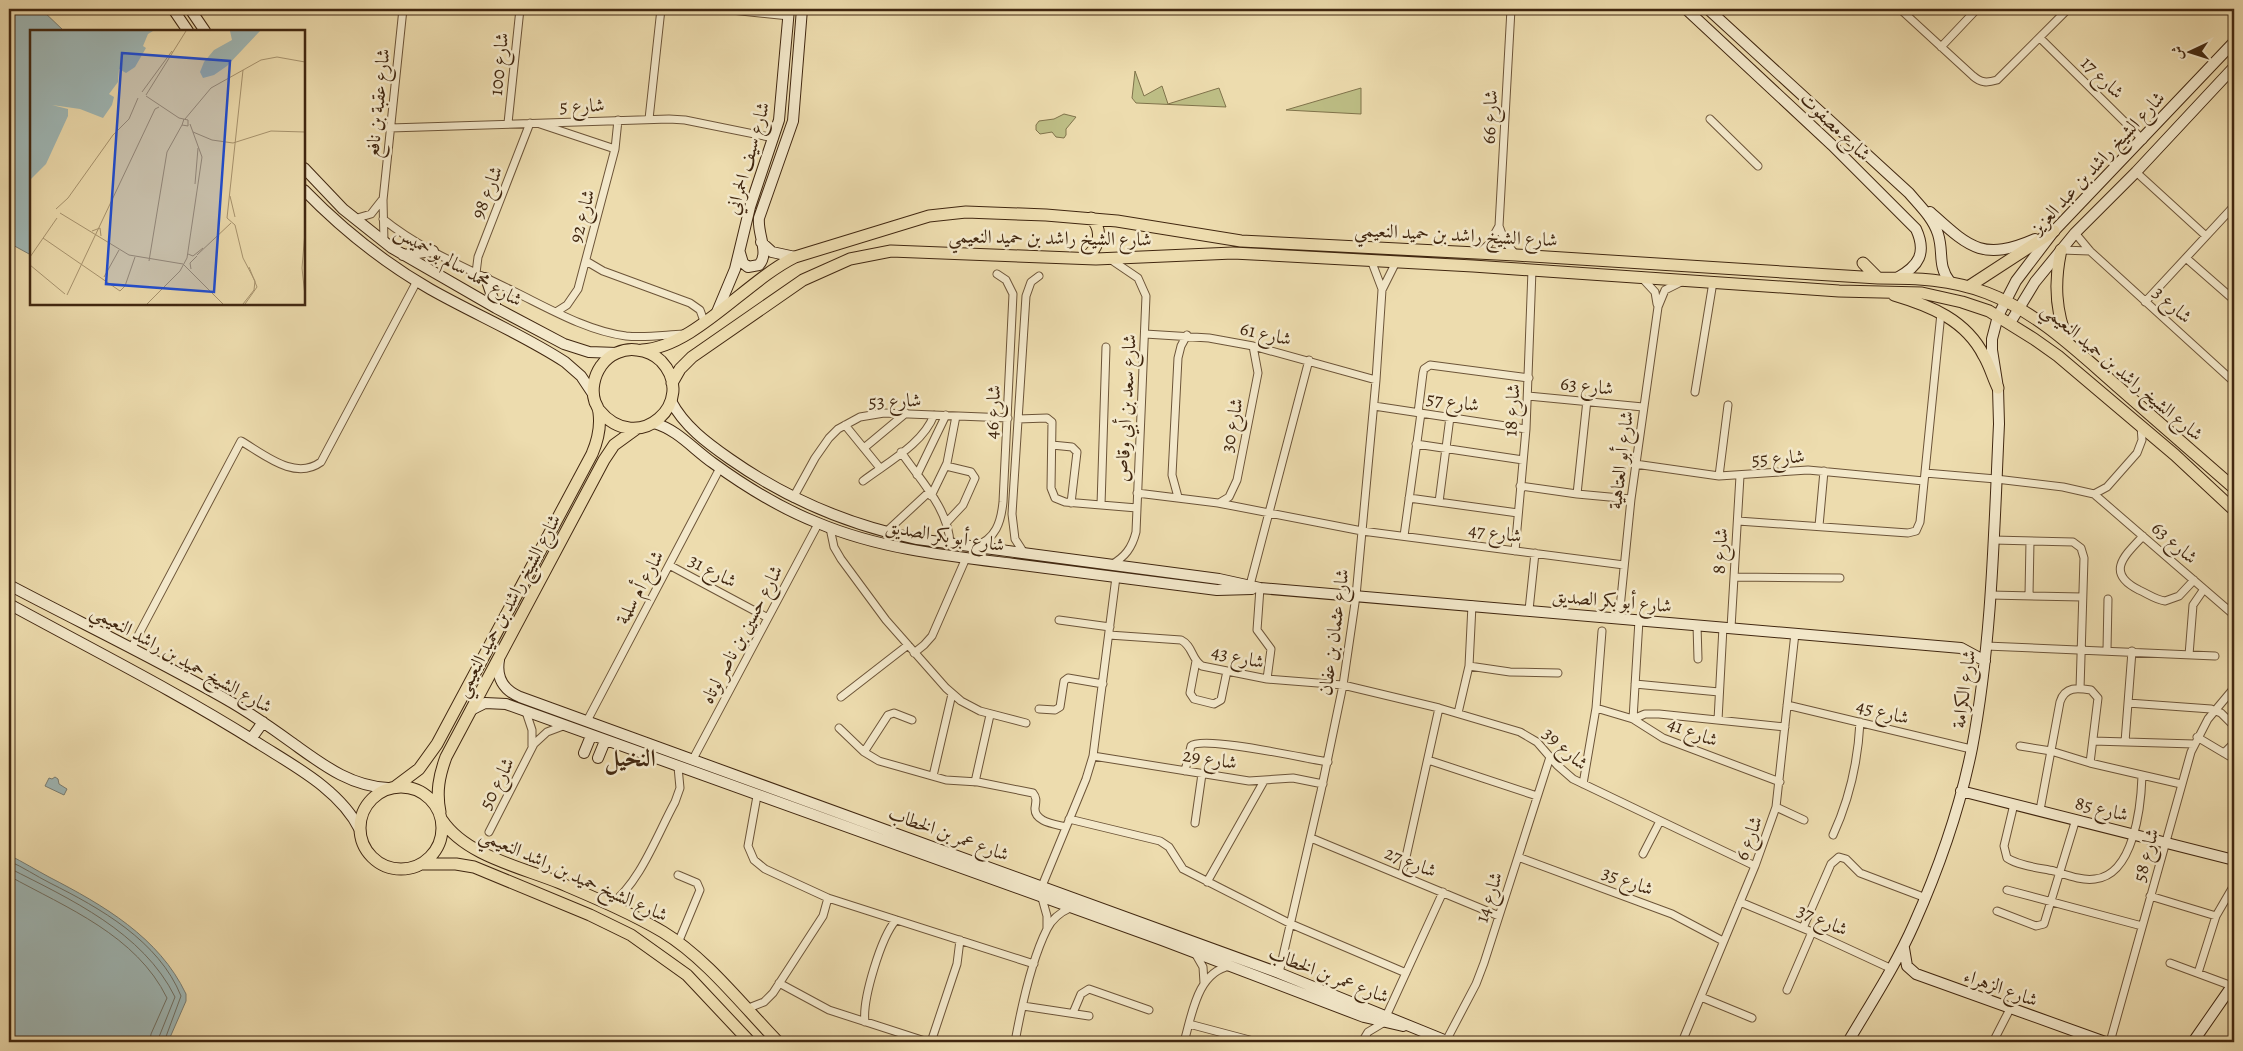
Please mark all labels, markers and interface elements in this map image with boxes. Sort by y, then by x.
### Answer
north arrow [2166,28,2216,78]
inset map [30,30,305,305]
street label: شارع 100 [483,31,517,97]
text: ش [2168,45,2187,60]
street label: شارع عقبة بن نافع [359,47,401,159]
street label: شارع 17 [2073,51,2130,106]
street label: شارع مصفوت [1793,86,1876,168]
street label: شارع الشيخ راشد بن عبد العزيز [2023,86,2174,244]
street label: شارع 66 [1476,89,1506,145]
street label: شارع 5 [559,92,605,122]
street label: شارع سيف الحمراني [719,99,778,218]
street label: شارع 98 [465,162,511,223]
street label: شارع 92 [562,187,603,246]
street label: شارع الشيخ راشد بن حميد النعيمي [1353,217,1558,258]
street label: شارع محمد سالم بو خميس [388,219,527,316]
street label: شارع الشيخ راشد بن حميد النعيمي [948,223,1152,258]
street label: شارع 3 [2146,280,2198,331]
street label: شارع الشيخ راشد بن حميد النعيمي [2033,296,2209,451]
street label: شارع 61 [1237,315,1294,354]
street label: شارع سعد بن أبي وقاص [1109,334,1145,483]
street label: شارع 63 [1559,370,1615,404]
street label: شارع 18 [1497,383,1529,437]
street label: شارع 46 [979,384,1009,440]
street label: شارع 57 [1425,385,1481,421]
street label: شارع 53 [868,387,922,417]
street label: شارع 30 [1214,396,1252,455]
street label: شارع أبو العتاهية [1602,409,1642,511]
street label: شارع 55 [1751,443,1806,475]
street label: شارع الشيخ راشد بن حميد النعيمي [449,510,572,704]
street label: شارع أبو بكر الصديق [883,514,1006,560]
street label: شارع 63 [2144,515,2203,572]
street label: شارع 47 [1467,517,1523,551]
street label: شارع 8 [1705,527,1737,575]
street label: شارع أم سلمة [610,546,673,630]
street label: شارع 31 [683,547,741,596]
street label: شارع حسين بن ناصر لوتاه [694,561,791,709]
street label: شارع عثمان بن عفان [1312,567,1358,697]
street label: شارع أبو بكر الصديق [1551,583,1673,621]
street label: شارع الشيخ حميد بن راشد النعيمي [84,598,277,724]
street label: شارع 43 [1209,639,1267,677]
street label: شارع الكرامة [1946,648,1984,730]
street label: شارع 45 [1853,693,1912,733]
street label: شارع 41 [1663,711,1722,755]
street label: شارع 39 [1535,721,1594,778]
district label: النخيل [604,742,656,775]
street label: شارع 29 [1181,742,1239,778]
street label: شارع 50 [473,753,523,815]
street label: شارع 85 [2072,790,2131,830]
street label: شارع عمر بن الخطاب [884,800,1013,870]
street label: شارع 6 [1729,812,1771,865]
street label: شارع الشيخ حميد بن راشد النعيمي [473,822,672,933]
street label: شارع 58 [2126,826,2167,885]
street label: شارع 27 [1380,840,1440,886]
street label: شارع 35 [1598,860,1657,904]
street label: شارع 14 [1469,869,1511,927]
street label: شارع 37 [1792,897,1852,944]
street label: شارع عمر بن الخطاب [1264,940,1393,1012]
street label: شارع الزهراء [1959,963,2041,1015]

